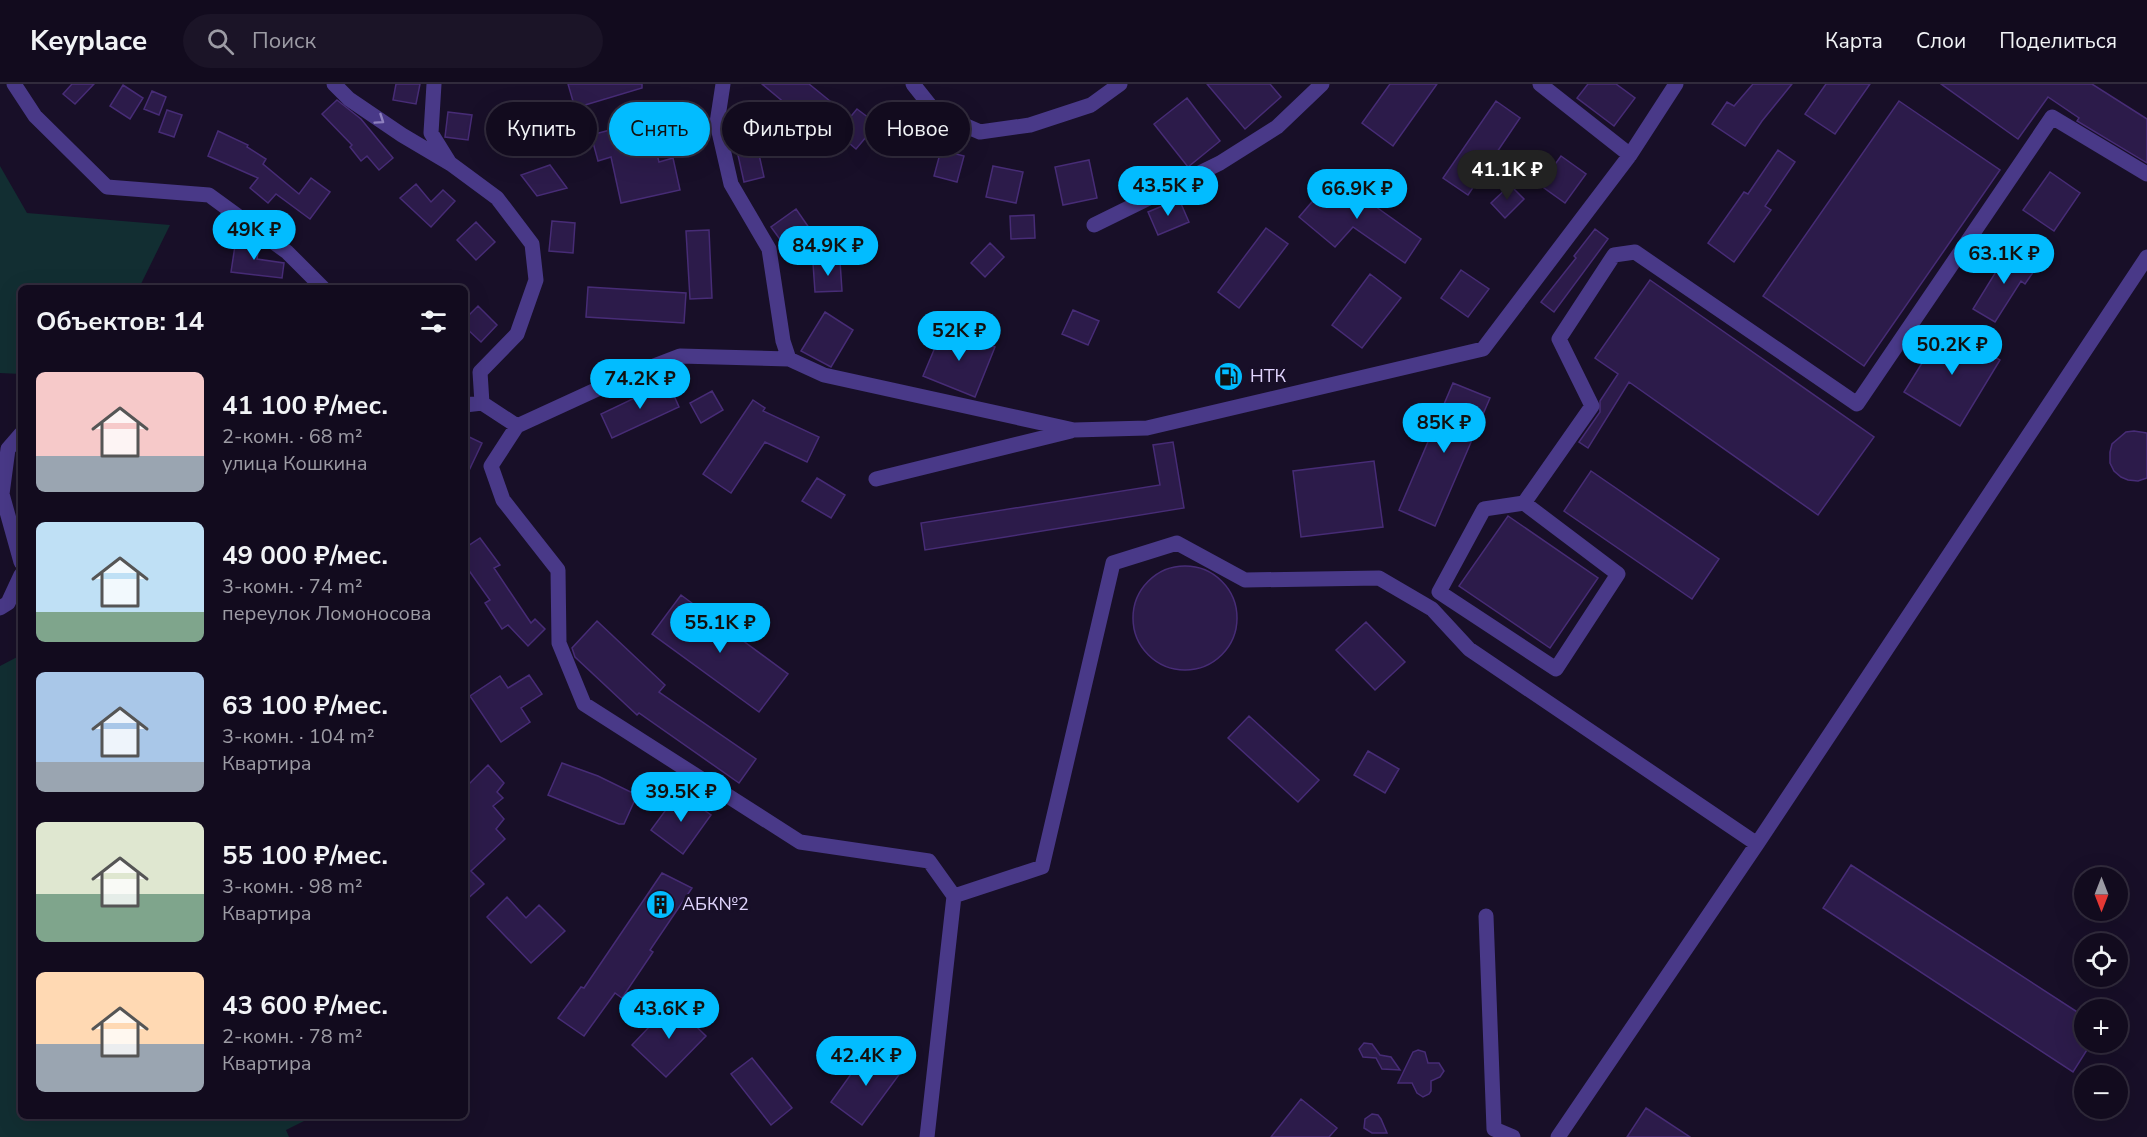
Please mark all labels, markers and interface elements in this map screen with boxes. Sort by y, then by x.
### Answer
search box [183,14,603,68]
text: Keyplace [30,22,147,60]
icon: search [204,25,237,58]
text: Поиск [252,26,316,56]
text: Карта [1825,27,1883,55]
text: Слои [1916,27,1966,55]
text: Поделиться [1999,27,2117,55]
chip: Купить [486,102,597,156]
chip: Снять [609,102,710,156]
chip: Фильтры [722,102,853,156]
chip: Новое [865,102,970,156]
one-way arrow [373,113,384,124]
pin: 41.1K ₽ [1452,150,1562,201]
text: 41.1K ₽ [1471,156,1543,183]
pin: 43.5K ₽ [1113,166,1223,217]
pin: 66.9K ₽ [1302,169,1412,220]
text: 43.5K ₽ [1132,172,1204,199]
text: 66.9K ₽ [1321,175,1393,202]
pin: 49K ₽ [212,210,296,261]
text: 49K ₽ [227,216,281,243]
pin: 84.9K ₽ [773,226,883,277]
text: 84.9K ₽ [792,232,864,259]
pin: 63.1K ₽ [1949,234,2059,285]
text: 63.1K ₽ [1968,240,2040,267]
text: Объектов: 14 [36,304,204,339]
icon: filters [417,305,450,338]
pin: 52K ₽ [917,311,1001,362]
text: 52K ₽ [932,317,986,344]
pin: 50.2K ₽ [1897,325,2007,376]
text: 50.2K ₽ [1916,331,1988,358]
pin: 74.2K ₽ [585,359,695,410]
fuel station icon: НТК [1213,360,1245,392]
place label: НТК [1250,364,1287,388]
text: 74.2K ₽ [604,365,676,392]
text: 41 100 ₽/мес. [222,388,388,423]
icon: home [84,396,156,468]
pin: 85K ₽ [1402,403,1486,454]
text: 85K ₽ [1417,409,1471,436]
text: 2-комн. · 68 m² [222,423,363,450]
text: улица Кошкина [222,450,368,477]
text: 49 000 ₽/мес. [222,538,388,573]
icon: home [84,546,156,618]
text: 3-комн. · 74 m² [222,573,363,600]
text: переулок Ломоносова [222,600,432,627]
pin: 55.1K ₽ [665,603,775,654]
text: 55.1K ₽ [684,609,756,636]
text: 63 100 ₽/мес. [222,688,388,723]
icon: home [84,696,156,768]
text: 3-комн. · 104 m² [222,723,375,750]
text: Квартира [222,750,312,777]
pin: 39.5K ₽ [626,772,736,823]
text: 39.5K ₽ [645,778,717,805]
text: 55 100 ₽/мес. [222,838,388,873]
icon: home [84,846,156,918]
north arrow [2074,867,2128,921]
map controls [2074,867,2128,1119]
text: 3-комн. · 98 m² [222,873,363,900]
building icon: АБК№2 [645,888,677,920]
place label: АБК№2 [682,892,749,916]
text: Квартира [222,900,312,927]
button: locate [2074,933,2128,987]
text: 43 600 ₽/мес. [222,988,388,1023]
pin: 43.6K ₽ [614,989,724,1040]
text: 43.6K ₽ [633,995,705,1022]
icon: home [84,996,156,1068]
button: + [2074,999,2128,1053]
text: 2-комн. · 78 m² [222,1023,363,1050]
pin: 42.4K ₽ [811,1036,921,1087]
text: 42.4K ₽ [830,1042,902,1069]
text: Квартира [222,1050,312,1077]
button: − [2074,1065,2128,1119]

